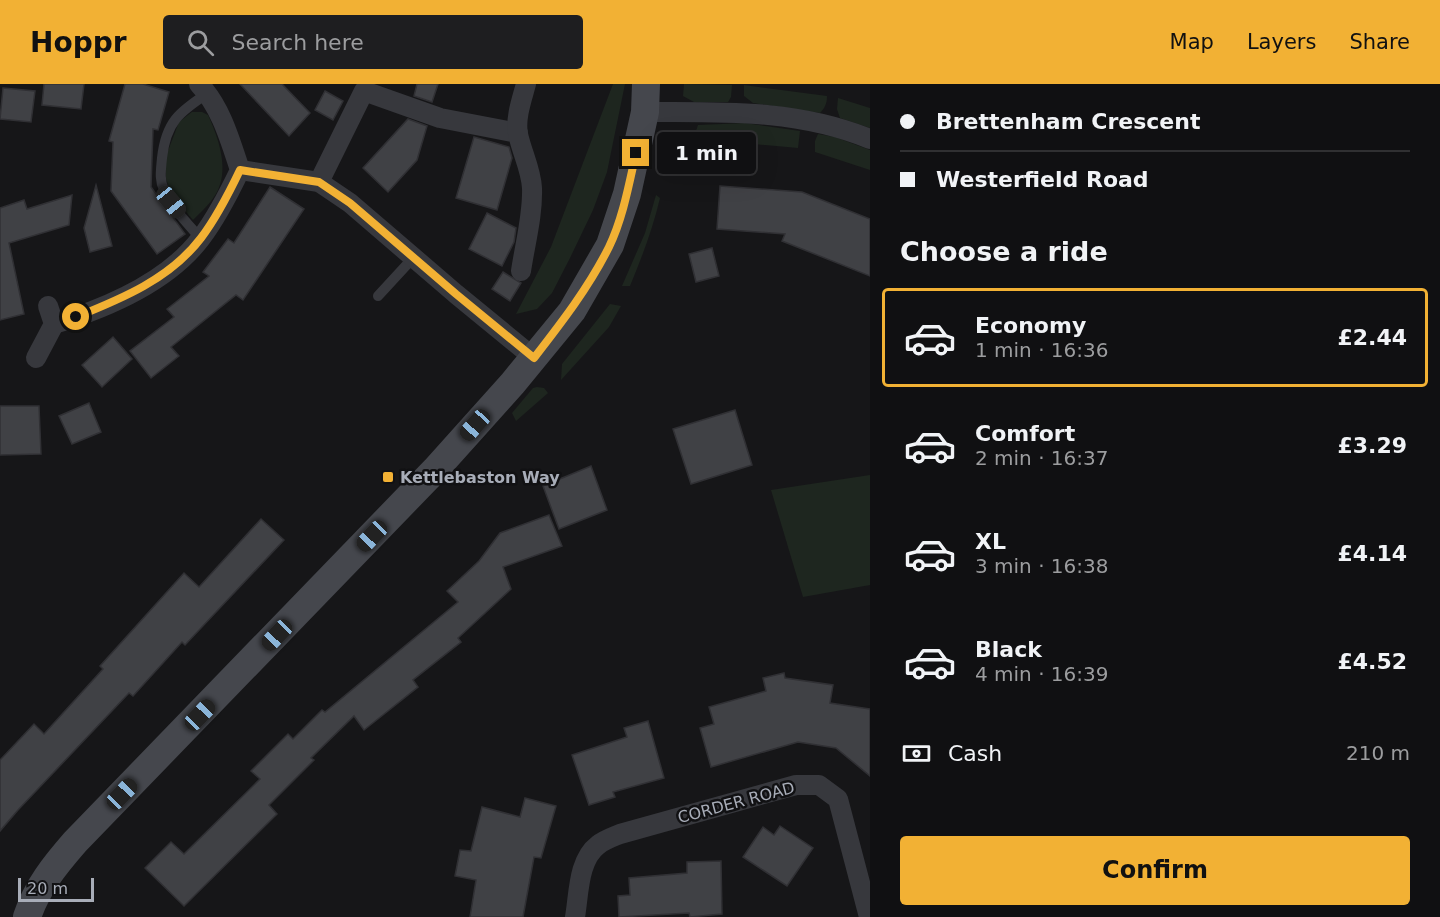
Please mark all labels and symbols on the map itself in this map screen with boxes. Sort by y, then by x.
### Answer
callout: 1 min [657,132,756,174]
route end [622,139,649,166]
car [153,182,189,222]
route start [62,303,89,330]
car [456,406,494,444]
place label: Kettlebaston Way [400,468,560,487]
marker: Kettlebaston Way [381,470,395,484]
car [353,517,391,555]
car [258,616,296,654]
car [181,696,219,734]
car [103,775,141,813]
street label: CORDER ROAD [676,778,797,827]
scale bar [18,875,94,902]

